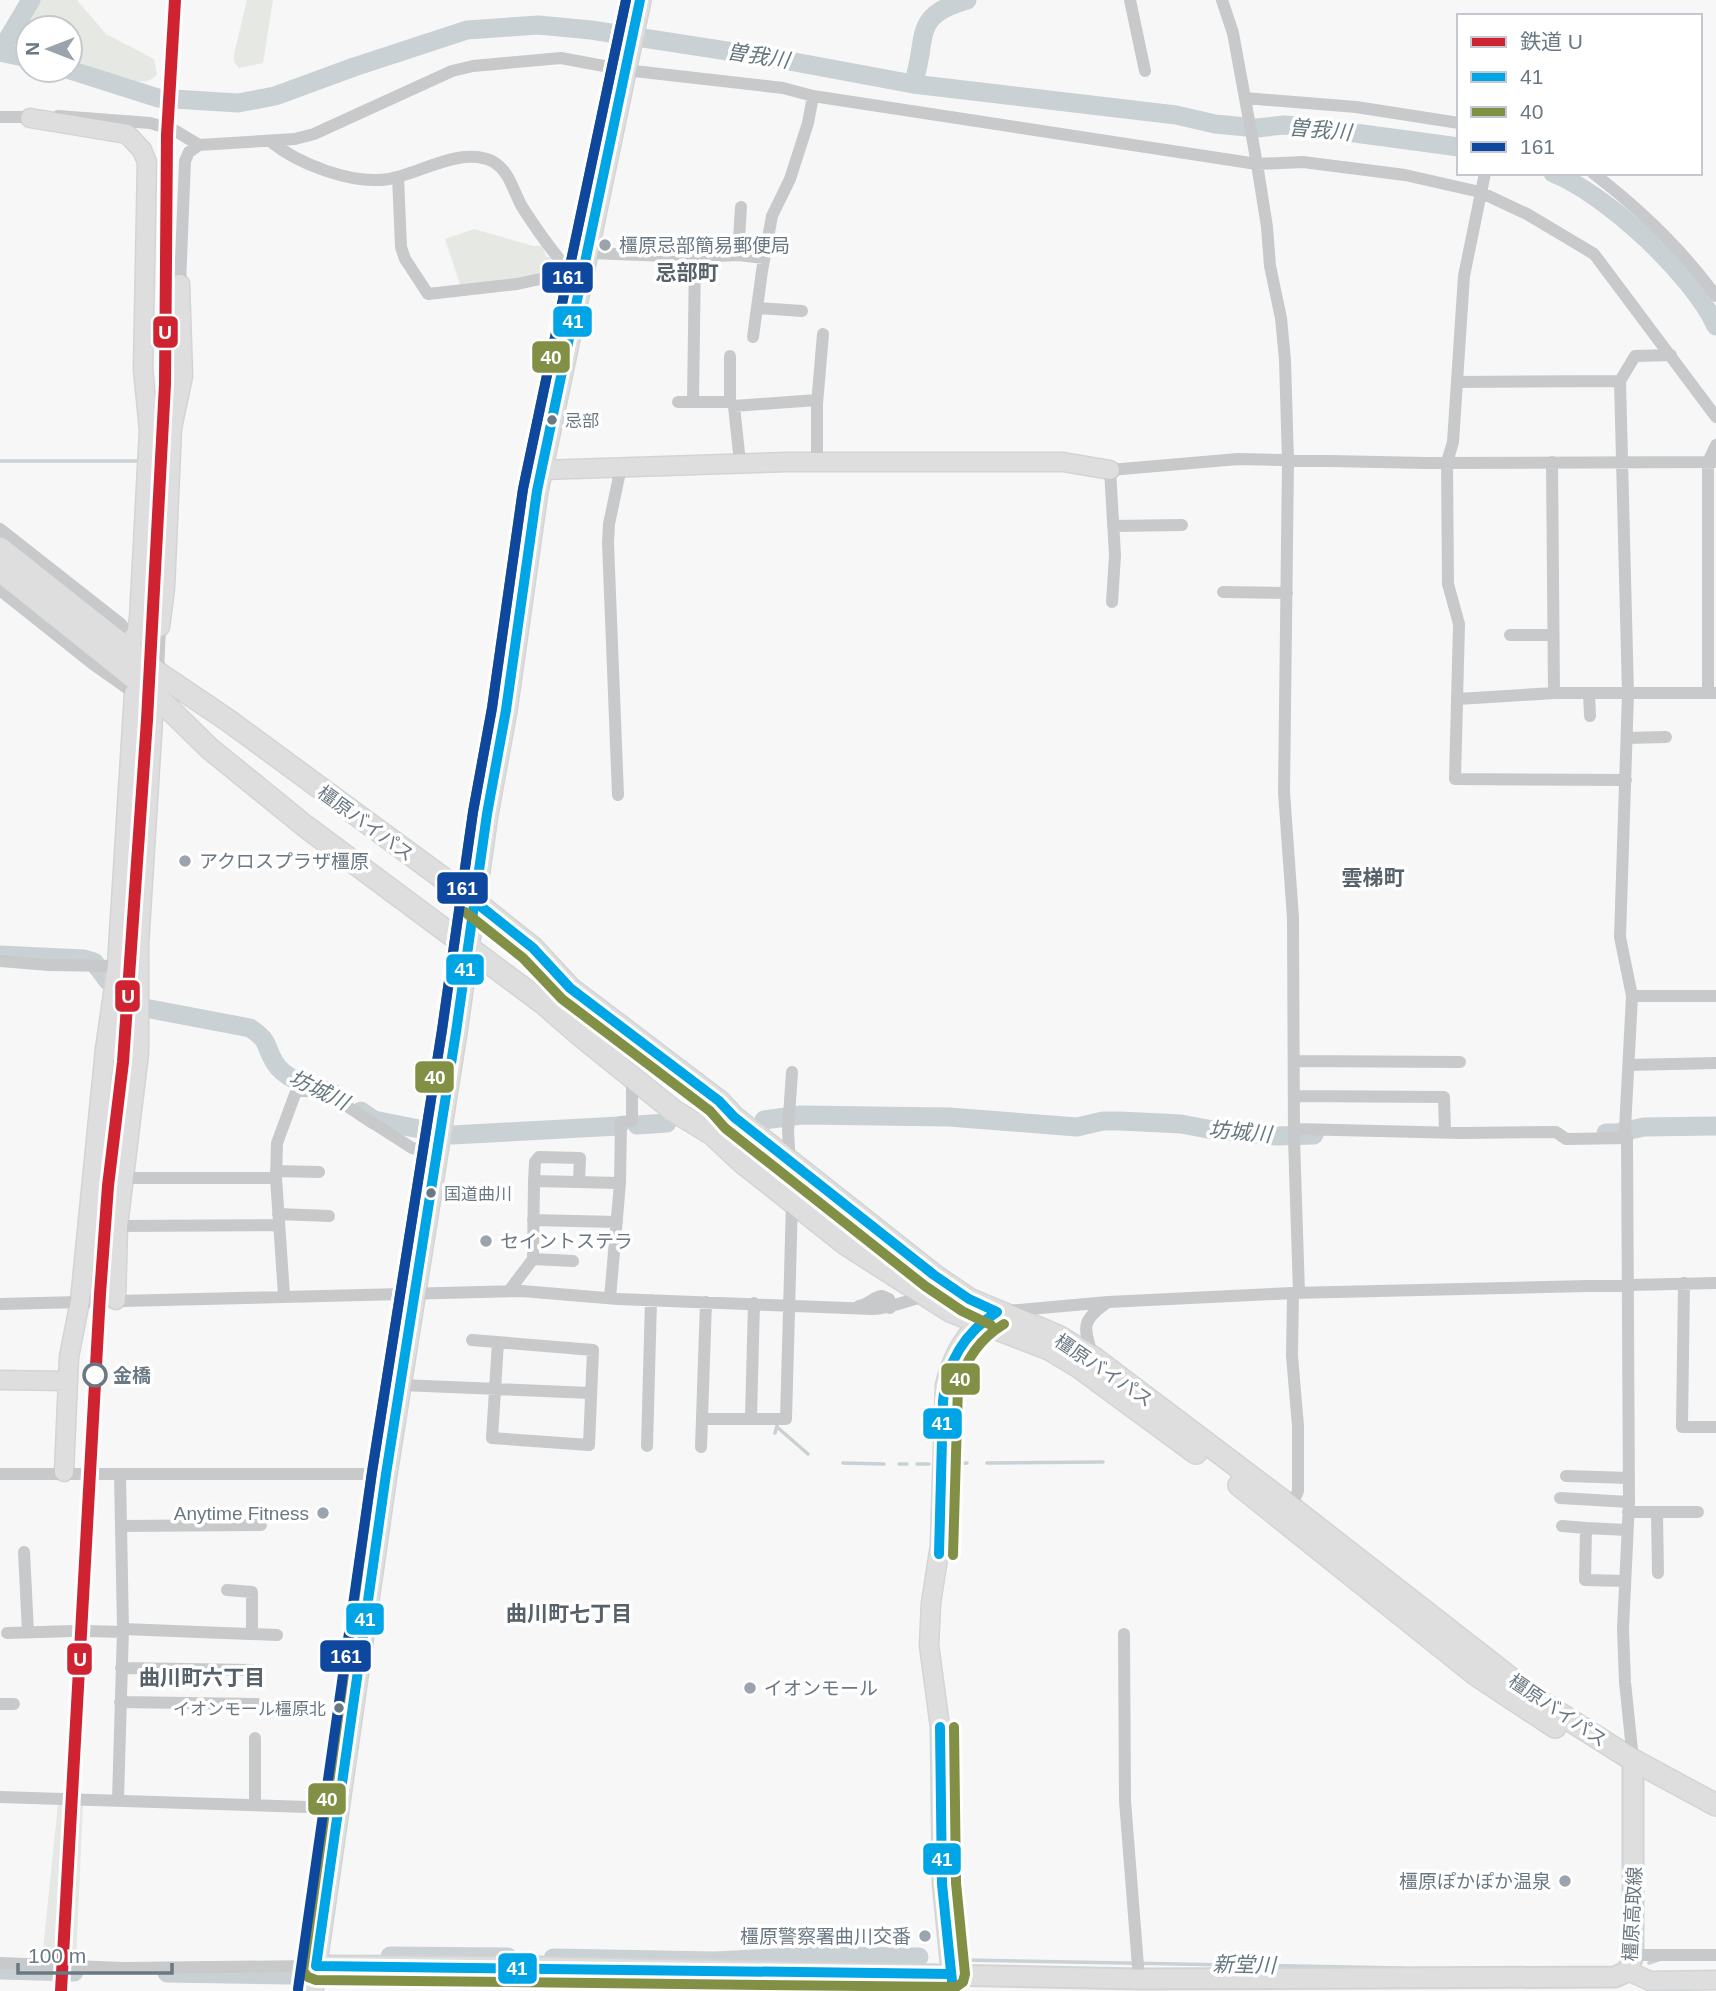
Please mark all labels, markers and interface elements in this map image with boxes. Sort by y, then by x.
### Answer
north arrow [14,14,84,84]
legend [1457,14,1702,175]
text: 鉄道 U [1520,30,1583,53]
water label: 曽我川 [725,39,793,72]
text: N [22,42,43,56]
text: 41 [1520,65,1543,88]
text: 40 [1520,100,1543,123]
water label: 曽我川 [1288,115,1354,144]
text: 161 [1520,135,1555,158]
place label: 橿原忌部簡易郵便局 [619,235,790,256]
marker: 橿原忌部簡易郵便局 [597,237,613,253]
line badge: 161 [541,261,594,294]
district label: 忌部町 [656,261,719,284]
text: 161 [552,267,584,288]
line badge: 41 [552,305,593,338]
text: 41 [562,311,584,332]
line badge: U [152,315,179,349]
text: U [158,322,172,343]
line badge: 40 [531,340,571,374]
text: 40 [540,347,562,368]
place label: 忌部 [565,412,599,431]
marker: 忌部 [545,413,559,427]
street label: 橿原バイパス [314,782,418,865]
place label: アクロスプラザ橿原 [199,851,369,872]
marker: アクロスプラザ橿原 [177,853,193,869]
district label: 雲梯町 [1342,866,1405,889]
line badge: 161 [436,871,489,905]
text: 161 [446,878,478,899]
line badge: 41 [445,953,485,986]
text: 41 [454,959,476,980]
line badge: U [114,979,141,1013]
text: U [121,986,135,1007]
line badge: 40 [414,1060,455,1094]
water label: 坊城川 [286,1065,354,1115]
text: 40 [424,1067,446,1088]
water label: 坊城川 [1208,1117,1274,1146]
place label: 国道曲川 [444,1185,512,1204]
marker: 国道曲川 [424,1186,438,1200]
place label: セイントステラ [500,1231,633,1252]
marker: セイントステラ [478,1233,494,1249]
street label: 橿原バイパス [1051,1330,1157,1411]
line badge: 40 [940,1362,981,1396]
marker: 金橋 [83,1363,107,1387]
place label: 金橋 [113,1365,151,1386]
text: 40 [949,1369,971,1390]
line badge: 41 [922,1407,963,1440]
text: 41 [931,1413,953,1434]
place label: Anytime Fitness [174,1503,309,1524]
marker: Anytime Fitness [315,1505,331,1521]
line badge: 41 [345,1602,385,1636]
district label: 曲川町七丁目 [506,1602,632,1625]
text: 41 [354,1609,376,1630]
line badge: 161 [319,1639,372,1673]
line badge: U [66,1642,93,1676]
text: 161 [330,1646,362,1667]
text: U [73,1649,87,1670]
district label: 曲川町六丁目 [139,1666,265,1689]
street label: 橿原バイパス [1505,1670,1611,1751]
place label: イオンモール [764,1678,878,1699]
marker: イオンモール [742,1680,758,1696]
place label: イオンモール橿原北 [173,1700,326,1719]
marker: イオンモール橿原北 [332,1701,346,1715]
line badge: 40 [307,1782,347,1816]
text: 40 [316,1789,338,1810]
line badge: 41 [922,1842,962,1876]
text: 41 [931,1849,953,1870]
street label: 橿原高取線 [1620,1866,1645,1962]
place label: 橿原ぽかぽか温泉 [1399,1871,1551,1892]
marker: 橿原ぽかぽか温泉 [1557,1873,1573,1889]
place label: 橿原警察署曲川交番 [740,1926,911,1947]
marker: 橿原警察署曲川交番 [917,1928,933,1944]
scale bar [18,1932,172,1976]
text: 100 m [28,1944,86,1967]
line badge: 41 [497,1952,538,1985]
water label: 新堂川 [1212,1952,1278,1977]
text: 41 [506,1958,528,1979]

